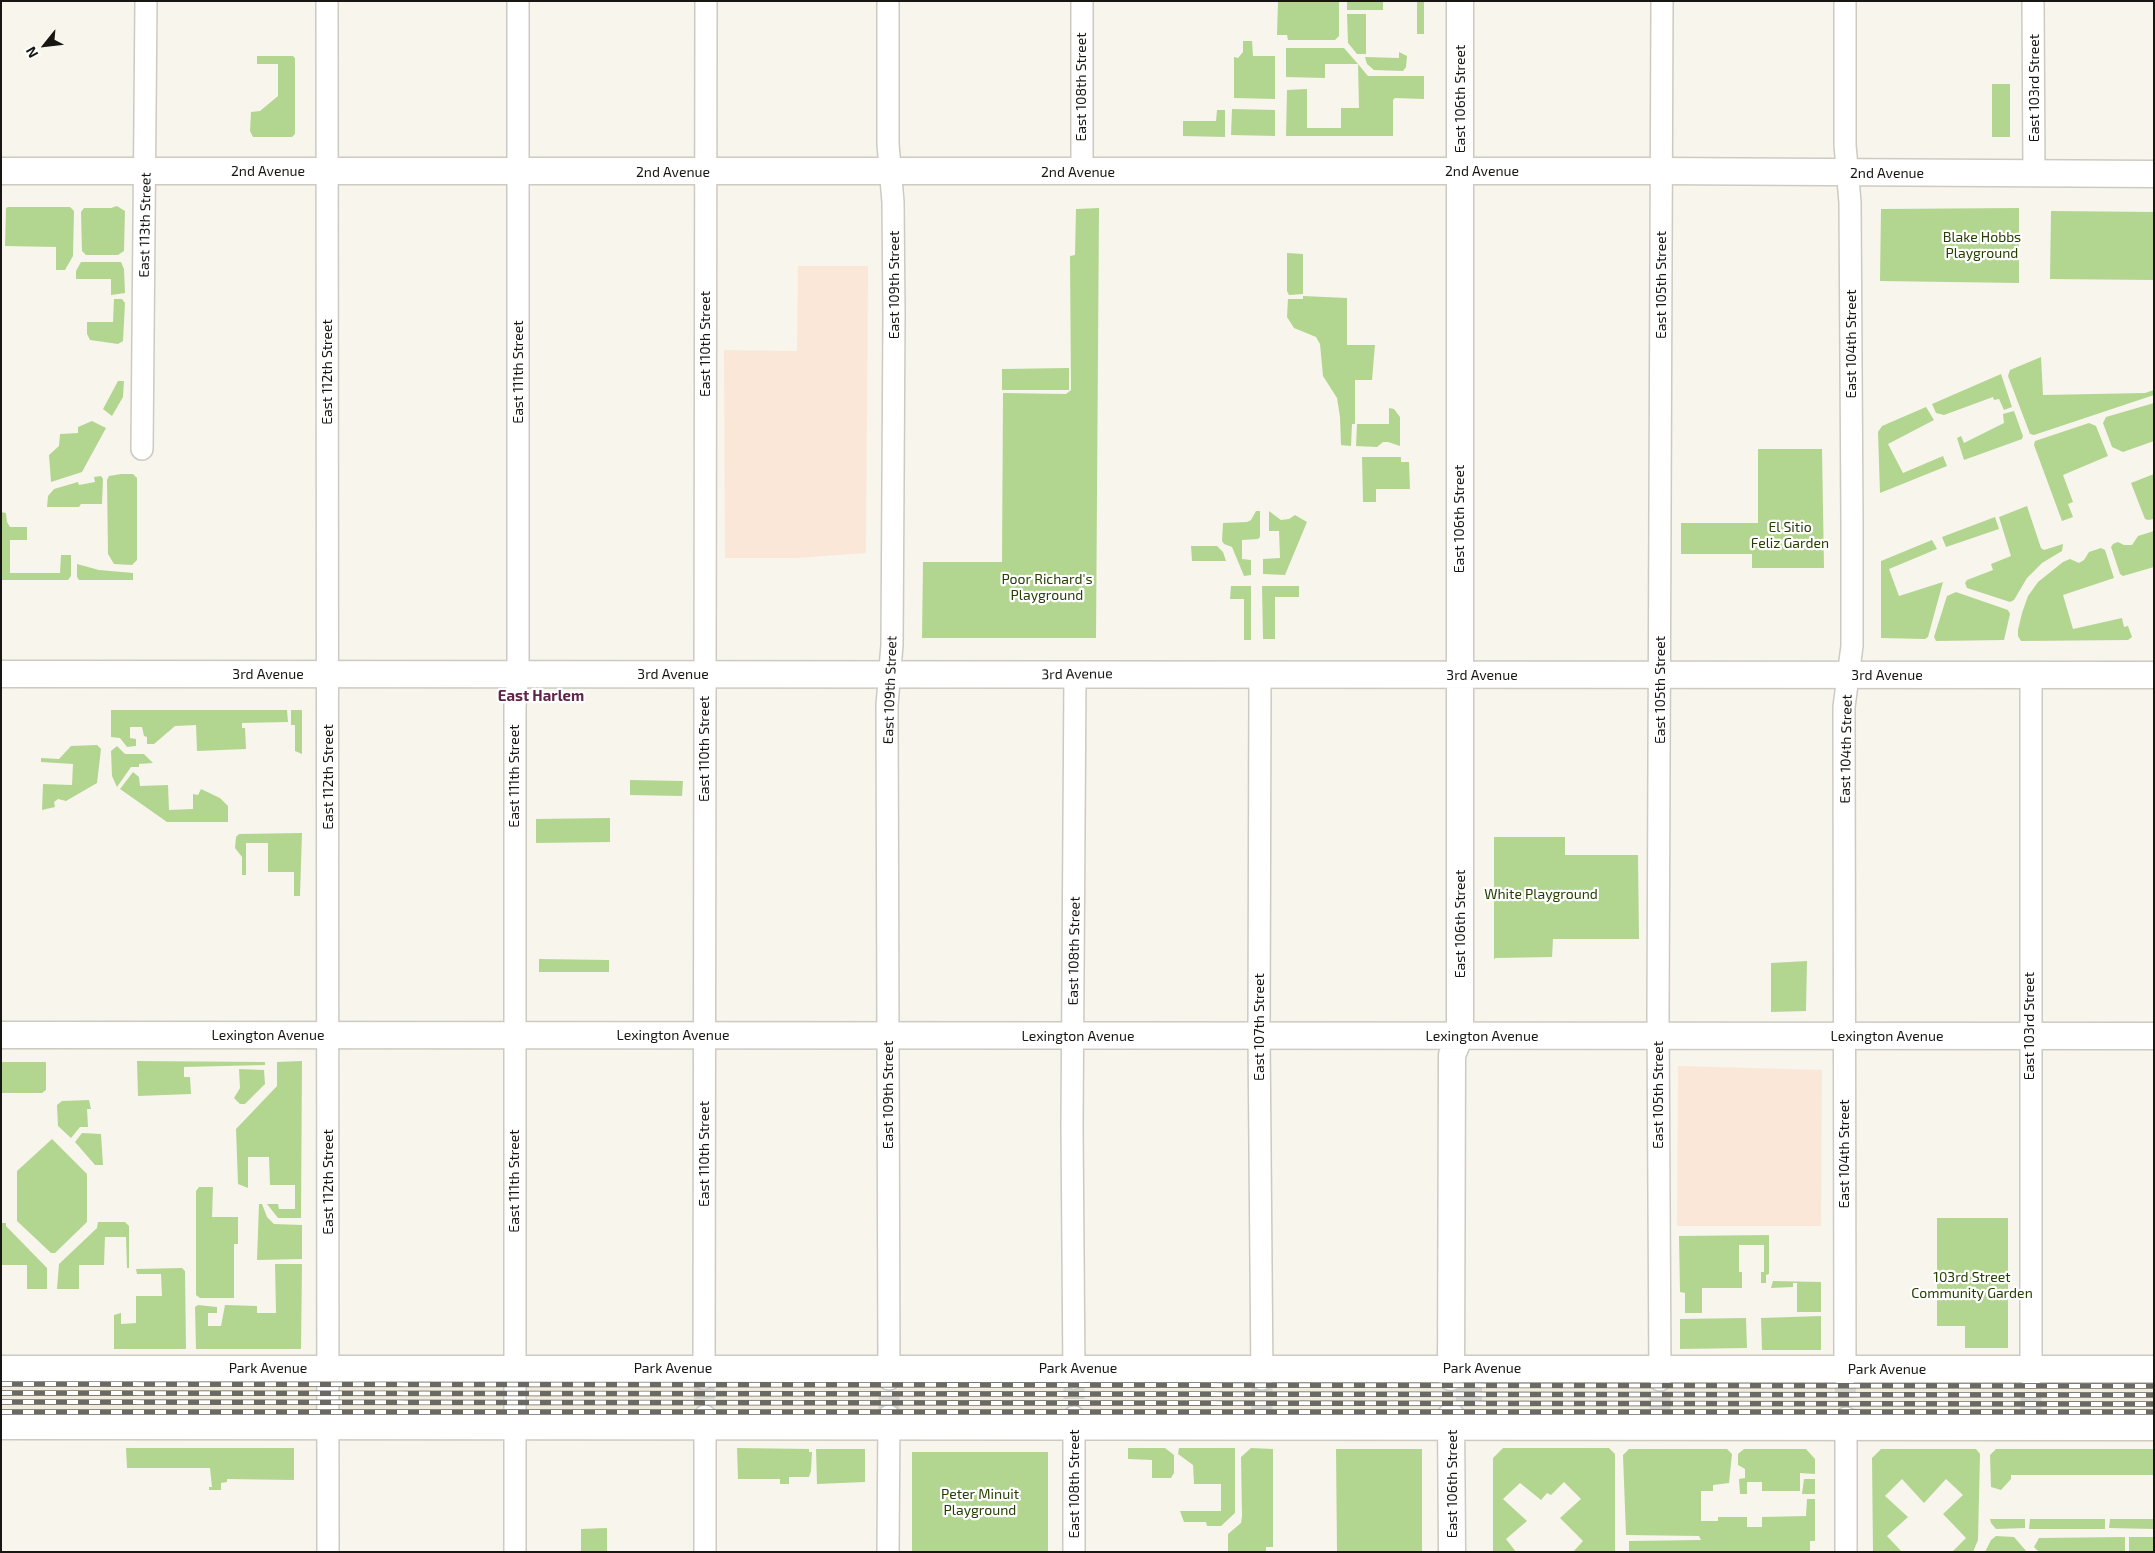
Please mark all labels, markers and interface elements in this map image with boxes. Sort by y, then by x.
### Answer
north arrow [20,20,70,70]
street label: East 108th Street [1073,32,1089,142]
street label: East 103rd Street [2026,34,2042,142]
text: N [22,44,41,61]
street label: East 106th Street [1452,45,1468,153]
street label: 2nd Avenue [231,163,305,179]
street label: 2nd Avenue [1445,163,1519,179]
street label: 2nd Avenue [636,164,710,180]
street label: 2nd Avenue [1041,164,1115,180]
street label: 2nd Avenue [1850,165,1924,181]
street label: East 113th Street [136,172,154,278]
park label: Blake Hobbs Playground [1943,229,2021,262]
street label: East 109th Street [886,231,902,339]
street label: East 105th Street [1653,231,1669,339]
street label: East 104th Street [1843,289,1859,399]
street label: East 110th Street [697,291,713,397]
street label: East 112th Street [319,319,335,425]
street label: East 111th Street [510,320,526,424]
street label: East 106th Street [1451,465,1467,573]
park label: El Sitio Feliz Garden [1751,519,1829,552]
park label: Poor Richard's Playground [1001,571,1093,604]
street label: East 109th Street [880,635,900,745]
street label: East 105th Street [1652,636,1668,744]
street label: 3rd Avenue [1041,665,1113,683]
street label: 3rd Avenue [232,666,304,682]
street label: 3rd Avenue [637,666,709,682]
street label: 3rd Avenue [1446,667,1518,683]
street label: 3rd Avenue [1851,667,1923,683]
district label: East Harlem [498,687,584,705]
street label: East 104th Street [1837,694,1855,804]
street label: East 110th Street [696,696,712,802]
street label: East 112th Street [320,724,336,830]
street label: East 111th Street [506,724,522,828]
street label: East 106th Street [1452,870,1468,978]
park label: White Playground [1484,886,1598,902]
street label: East 108th Street [1065,896,1083,1006]
street label: East 103rd Street [2021,972,2037,1080]
street label: East 107th Street [1251,973,1267,1081]
street label: Lexington Avenue [212,1027,324,1043]
street label: Lexington Avenue [617,1027,729,1043]
street label: Lexington Avenue [1022,1028,1134,1044]
street label: Lexington Avenue [1426,1028,1538,1044]
street label: Lexington Avenue [1831,1028,1943,1044]
street label: East 109th Street [880,1041,896,1149]
street label: East 105th Street [1650,1041,1666,1149]
street label: East 104th Street [1836,1099,1852,1209]
street label: East 110th Street [696,1101,712,1207]
street label: East 112th Street [320,1129,336,1235]
street label: East 111th Street [506,1129,522,1233]
park label: 103rd Street Community Garden [1911,1269,2033,1302]
street label: Park Avenue [229,1360,307,1376]
street label: Park Avenue [634,1360,712,1376]
street label: Park Avenue [1039,1360,1117,1376]
street label: Park Avenue [1443,1360,1521,1376]
street label: Park Avenue [1848,1361,1926,1377]
street label: East 108th Street [1066,1429,1082,1539]
street label: East 106th Street [1444,1430,1460,1538]
park label: Peter Minuit Playground [941,1486,1019,1518]

